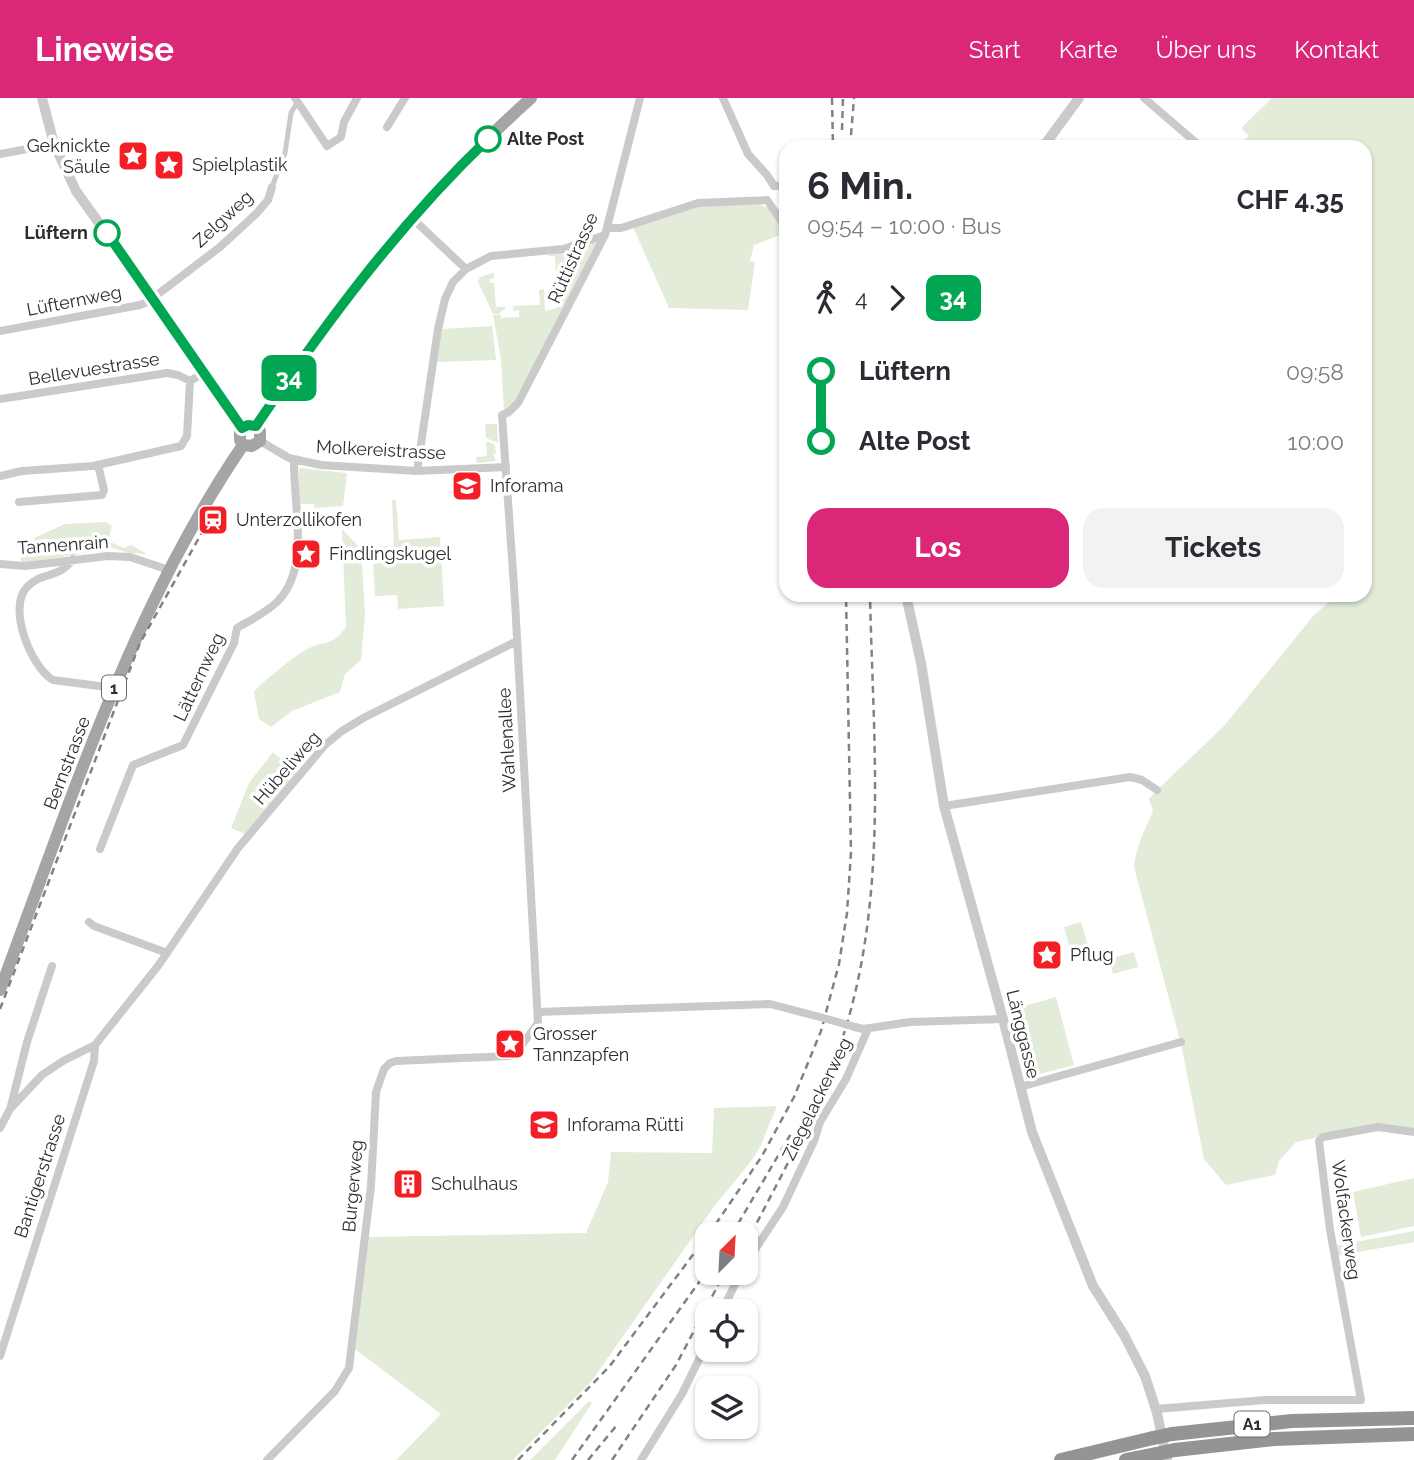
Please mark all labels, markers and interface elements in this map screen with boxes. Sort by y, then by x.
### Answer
text: Linewise [35,30,174,69]
text: Start [969,35,1021,64]
text: Karte [1059,35,1118,64]
text: Über uns [1156,35,1256,64]
text: Kontakt [1294,35,1379,64]
marker: Alte Post [475,126,501,152]
place label: Alte Post [507,128,584,149]
place label: Geknickte Säule [27,135,110,177]
place icon: Geknickte Säule [116,139,150,173]
place icon: Spielplastik [152,148,186,182]
place label: Spielplastik [192,154,288,175]
text: 6 Min. [807,163,913,208]
text: CHF 4.35 [1237,185,1344,215]
street label: Zelgweg [189,186,257,251]
street label: Rüttistrasse [543,209,602,306]
text: 09:54 – 10:00 · Bus [807,212,1001,239]
marker: Lüftern [94,220,120,246]
place label: Lüftern [24,222,88,243]
icon: walk [807,279,845,317]
icon: forward [878,279,916,317]
street label: Lüfternweg [25,281,123,320]
text: 34 [940,283,967,312]
text: 4 [855,284,868,311]
street label: Bellevuestrasse [27,348,161,389]
line badge: 34 [258,355,320,401]
text: Lüftern [859,356,951,386]
text: 09:58 [1286,358,1344,385]
text: 34 [275,363,303,392]
text: Alte Post [859,426,971,456]
text: 10:00 [1288,428,1344,455]
street label: Molkereistrasse [315,436,447,463]
school or university icon: Inforama [450,469,484,503]
place label: Inforama [490,475,564,496]
station icon: Unterzollikofen [196,503,230,537]
button: Los [807,508,1069,588]
button: Tickets [1083,508,1344,588]
place label: Unterzollikofen [236,509,362,530]
street label: Tannenrain [17,531,109,558]
place icon: Findlingskugel [289,537,323,571]
place label: Findlingskugel [329,543,451,564]
street label: Lätternweg [169,629,228,724]
road number: 1 [102,676,126,701]
street label: Wahlenallee [493,687,520,793]
street label: Bernstrasse [39,713,94,812]
street label: Hübeliweg [249,727,324,809]
place icon: Pflug [1030,938,1064,972]
place label: Pflug [1070,944,1114,965]
street label: Länggasse [1002,987,1045,1081]
place label: Grosser Tannzapfen [533,1023,629,1065]
place icon: Grosser Tannzapfen [493,1027,527,1061]
street label: Ziegelackerweg [778,1034,855,1164]
school or university icon: Inforama Rütti [527,1108,561,1142]
street label: Bantigerstrasse [10,1111,70,1240]
place label: Inforama Rütti [567,1114,684,1135]
street label: Burgerweg [338,1139,367,1233]
street label: Wolfackerweg [1328,1159,1365,1281]
building icon: Schulhaus [391,1167,425,1201]
place label: Schulhaus [431,1173,518,1194]
north arrow [695,1222,758,1284]
map controls [695,1222,758,1439]
button: locate [695,1299,758,1362]
button: layers [695,1376,758,1439]
road number: A1 [1234,1412,1270,1436]

